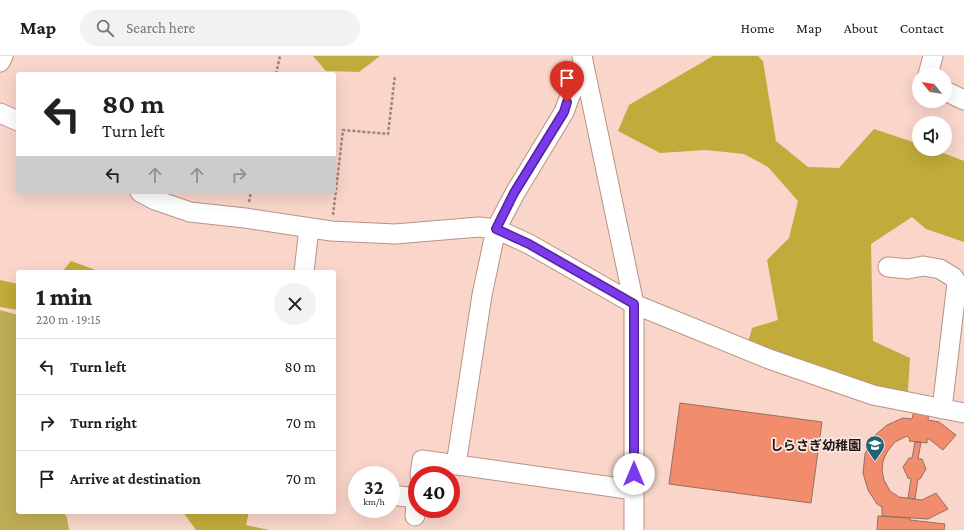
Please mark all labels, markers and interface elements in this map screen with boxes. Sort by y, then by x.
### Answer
search box [80,10,360,46]
text: Map [20,17,56,38]
icon: search [94,17,116,39]
text: Search here [126,20,195,36]
text: Home [741,20,774,36]
text: Map [796,20,822,36]
text: About [844,20,878,36]
text: Contact [900,20,944,36]
pin [550,61,584,102]
icon: arrive [556,67,578,89]
north arrow [912,68,952,108]
map controls [912,68,952,156]
icon: left [36,88,88,140]
text: 80 m [102,88,164,119]
button: sound [912,116,952,156]
text: Turn left [102,121,165,141]
icon: left [102,164,124,186]
icon: ahead [144,164,166,186]
icon: ahead [186,164,208,186]
icon: right [228,164,250,186]
text: 1 min [36,283,92,310]
button: close [274,283,316,325]
text: 220 m · 19:15 [36,312,101,327]
icon: left [36,356,58,378]
text: Turn left [70,359,126,375]
text: 80 m [285,359,316,375]
icon: right [36,412,58,434]
text: Turn right [70,415,137,431]
text: 70 m [286,415,316,431]
school or university icon: しらさぎ幼稚園 [864,434,886,462]
place label: しらさぎ幼稚園 [770,438,861,453]
position arrow [613,453,655,495]
speed limit sign: 40 [408,466,460,518]
icon: arrive [36,468,58,490]
text: Arrive at destination [70,471,201,487]
text: 70 m [286,471,316,487]
text: 32 [364,476,384,498]
text: km/h [363,496,385,507]

